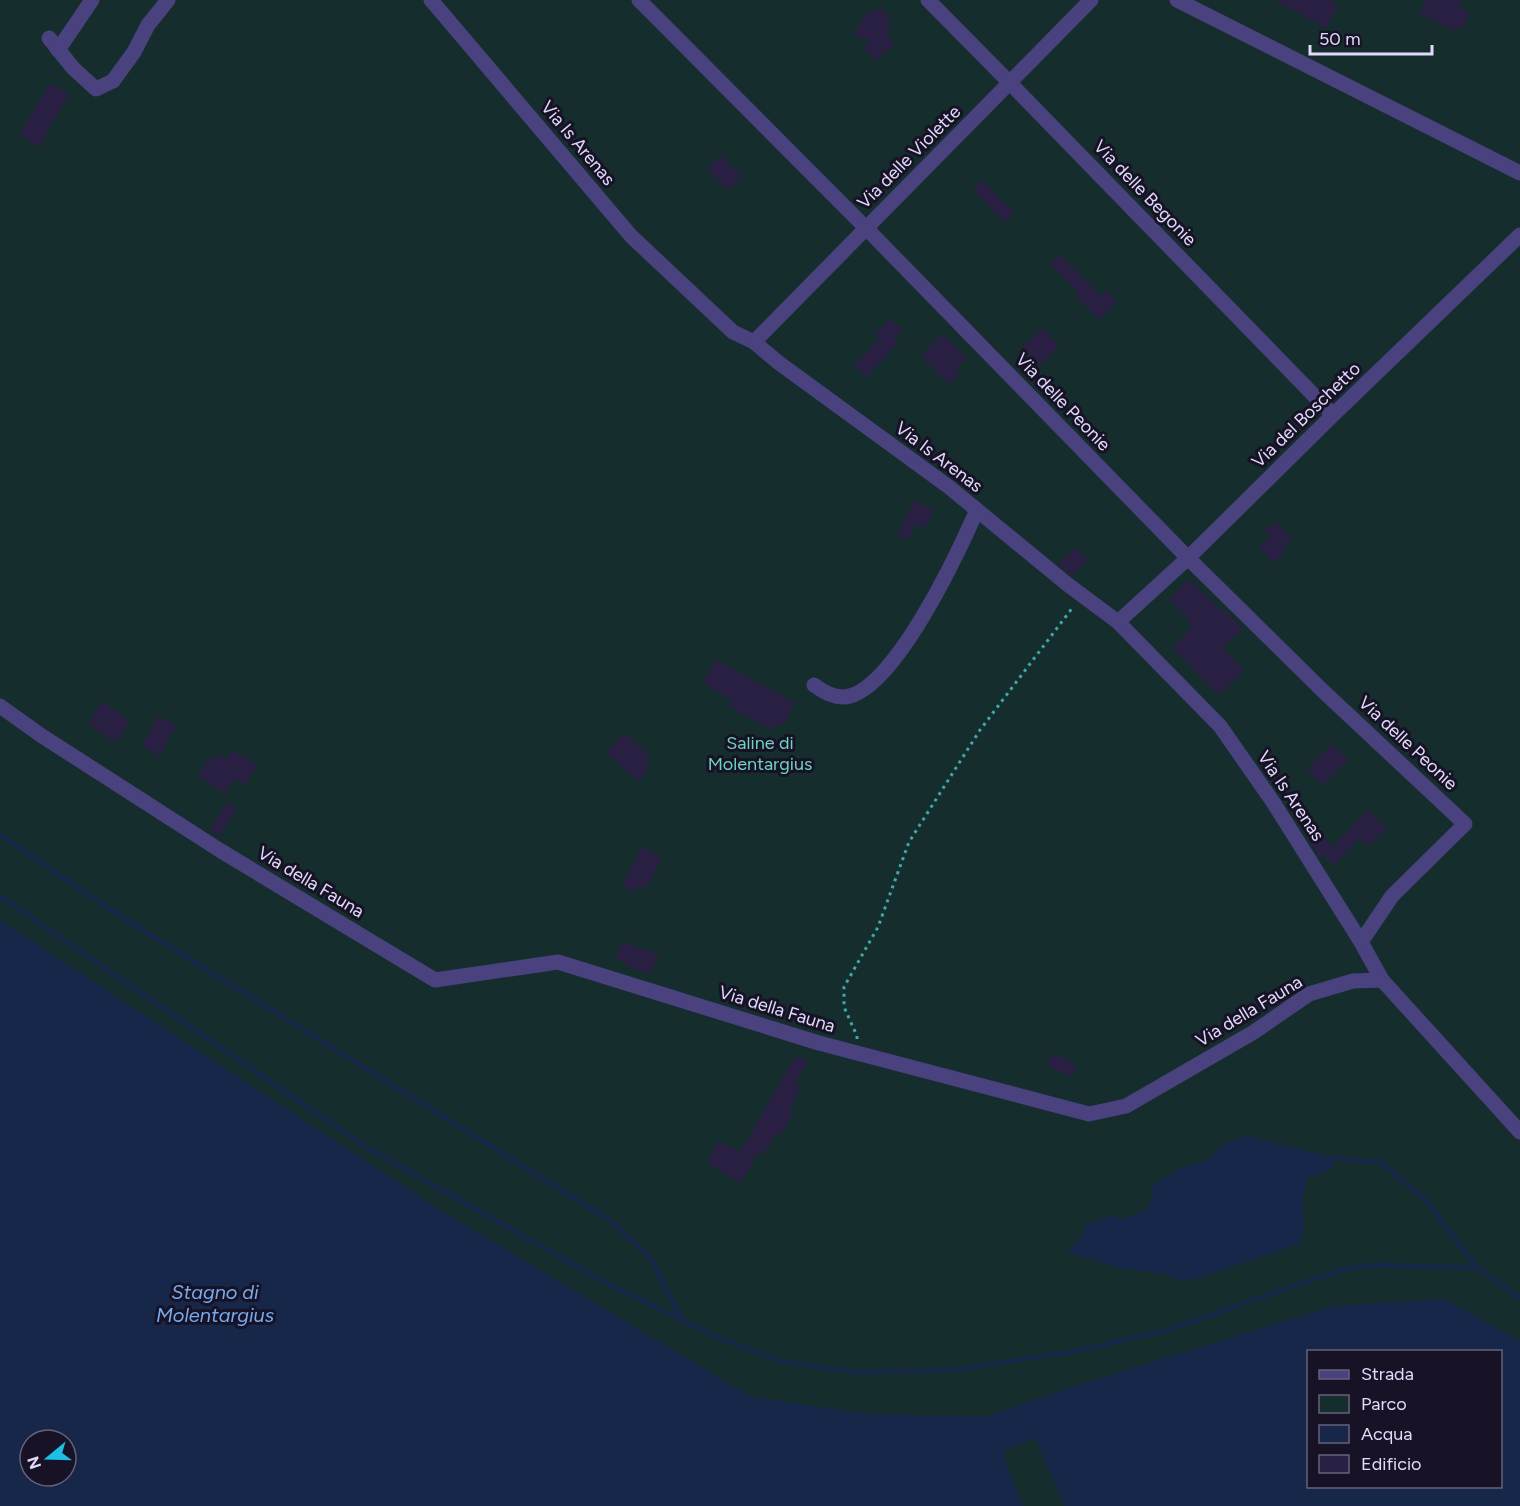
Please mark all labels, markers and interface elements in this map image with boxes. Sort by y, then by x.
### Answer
scale bar [1310,18,1432,56]
text: 50 m [1319,28,1361,50]
street label: Via Is Arenas [536,96,620,190]
street label: Via delle Violette [853,101,965,213]
street label: Via delle Begonie [1089,135,1201,251]
street label: Via delle Peonie [1011,349,1115,456]
street label: Via del Boschetto [1247,358,1365,472]
street label: Via Is Arenas [891,417,987,497]
street label: Via delle Peonie [1354,692,1462,795]
park label: Saline di Molentargius [708,732,812,775]
street label: Via Is Arenas [1253,747,1329,845]
street label: Via della Fauna [254,842,368,922]
street label: Via della Fauna [1192,971,1306,1051]
street label: Via della Fauna [716,981,838,1037]
water label: Stagno di Molentargius [156,1280,275,1327]
legend [1307,1350,1502,1488]
text: Strada [1361,1363,1414,1385]
text: Parco [1361,1393,1407,1415]
text: Acqua [1361,1423,1412,1445]
north arrow [18,1428,78,1488]
text: Edificio [1361,1453,1422,1475]
text: N [23,1454,45,1472]

